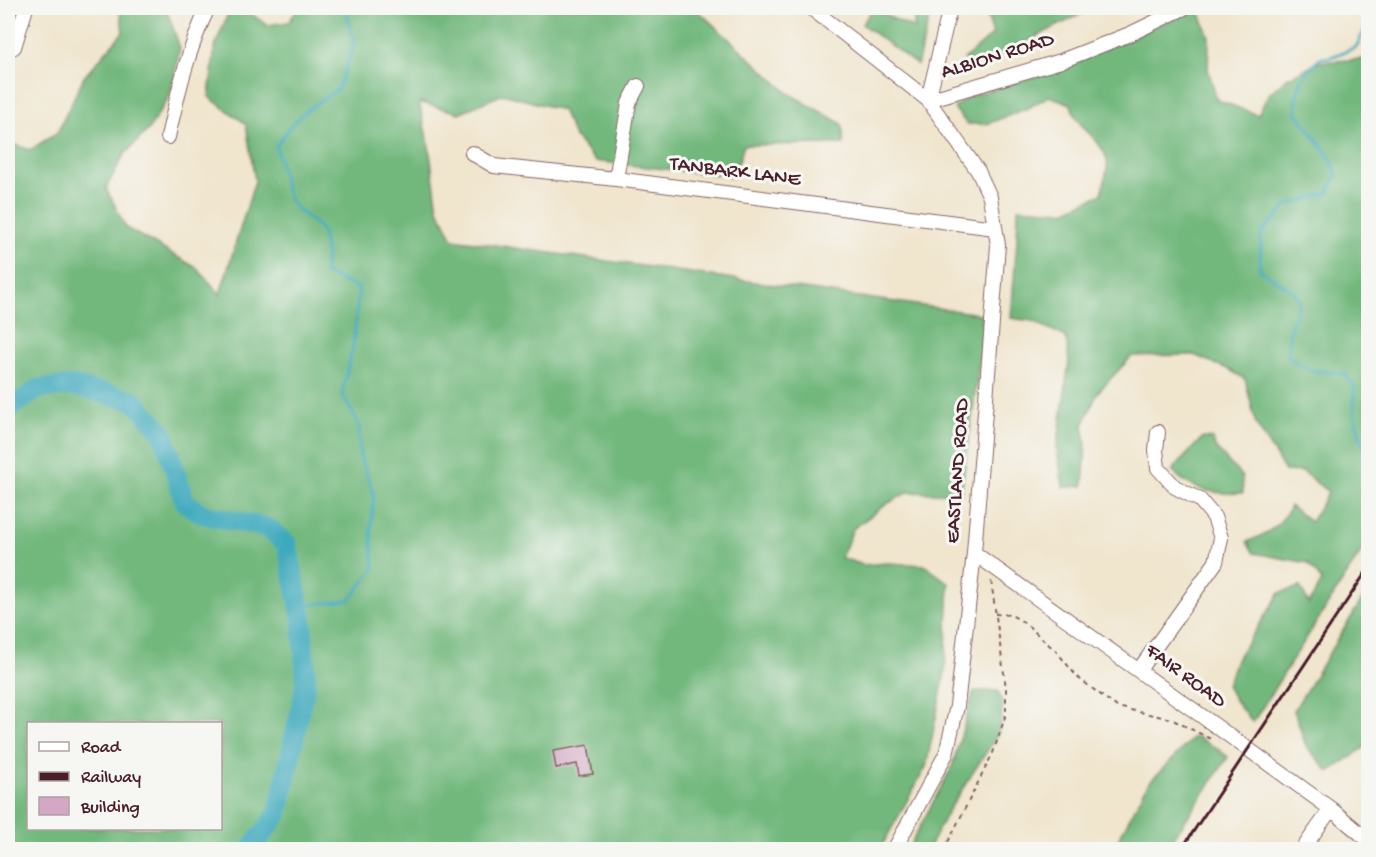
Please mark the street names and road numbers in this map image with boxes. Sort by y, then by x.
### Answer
street label: ALBION ROAD [938,28,1058,86]
street label: TANBARK LANE [667,152,803,194]
street label: EASTLAND ROAD [941,397,977,544]
street label: FAIR ROAD [1139,639,1231,715]

